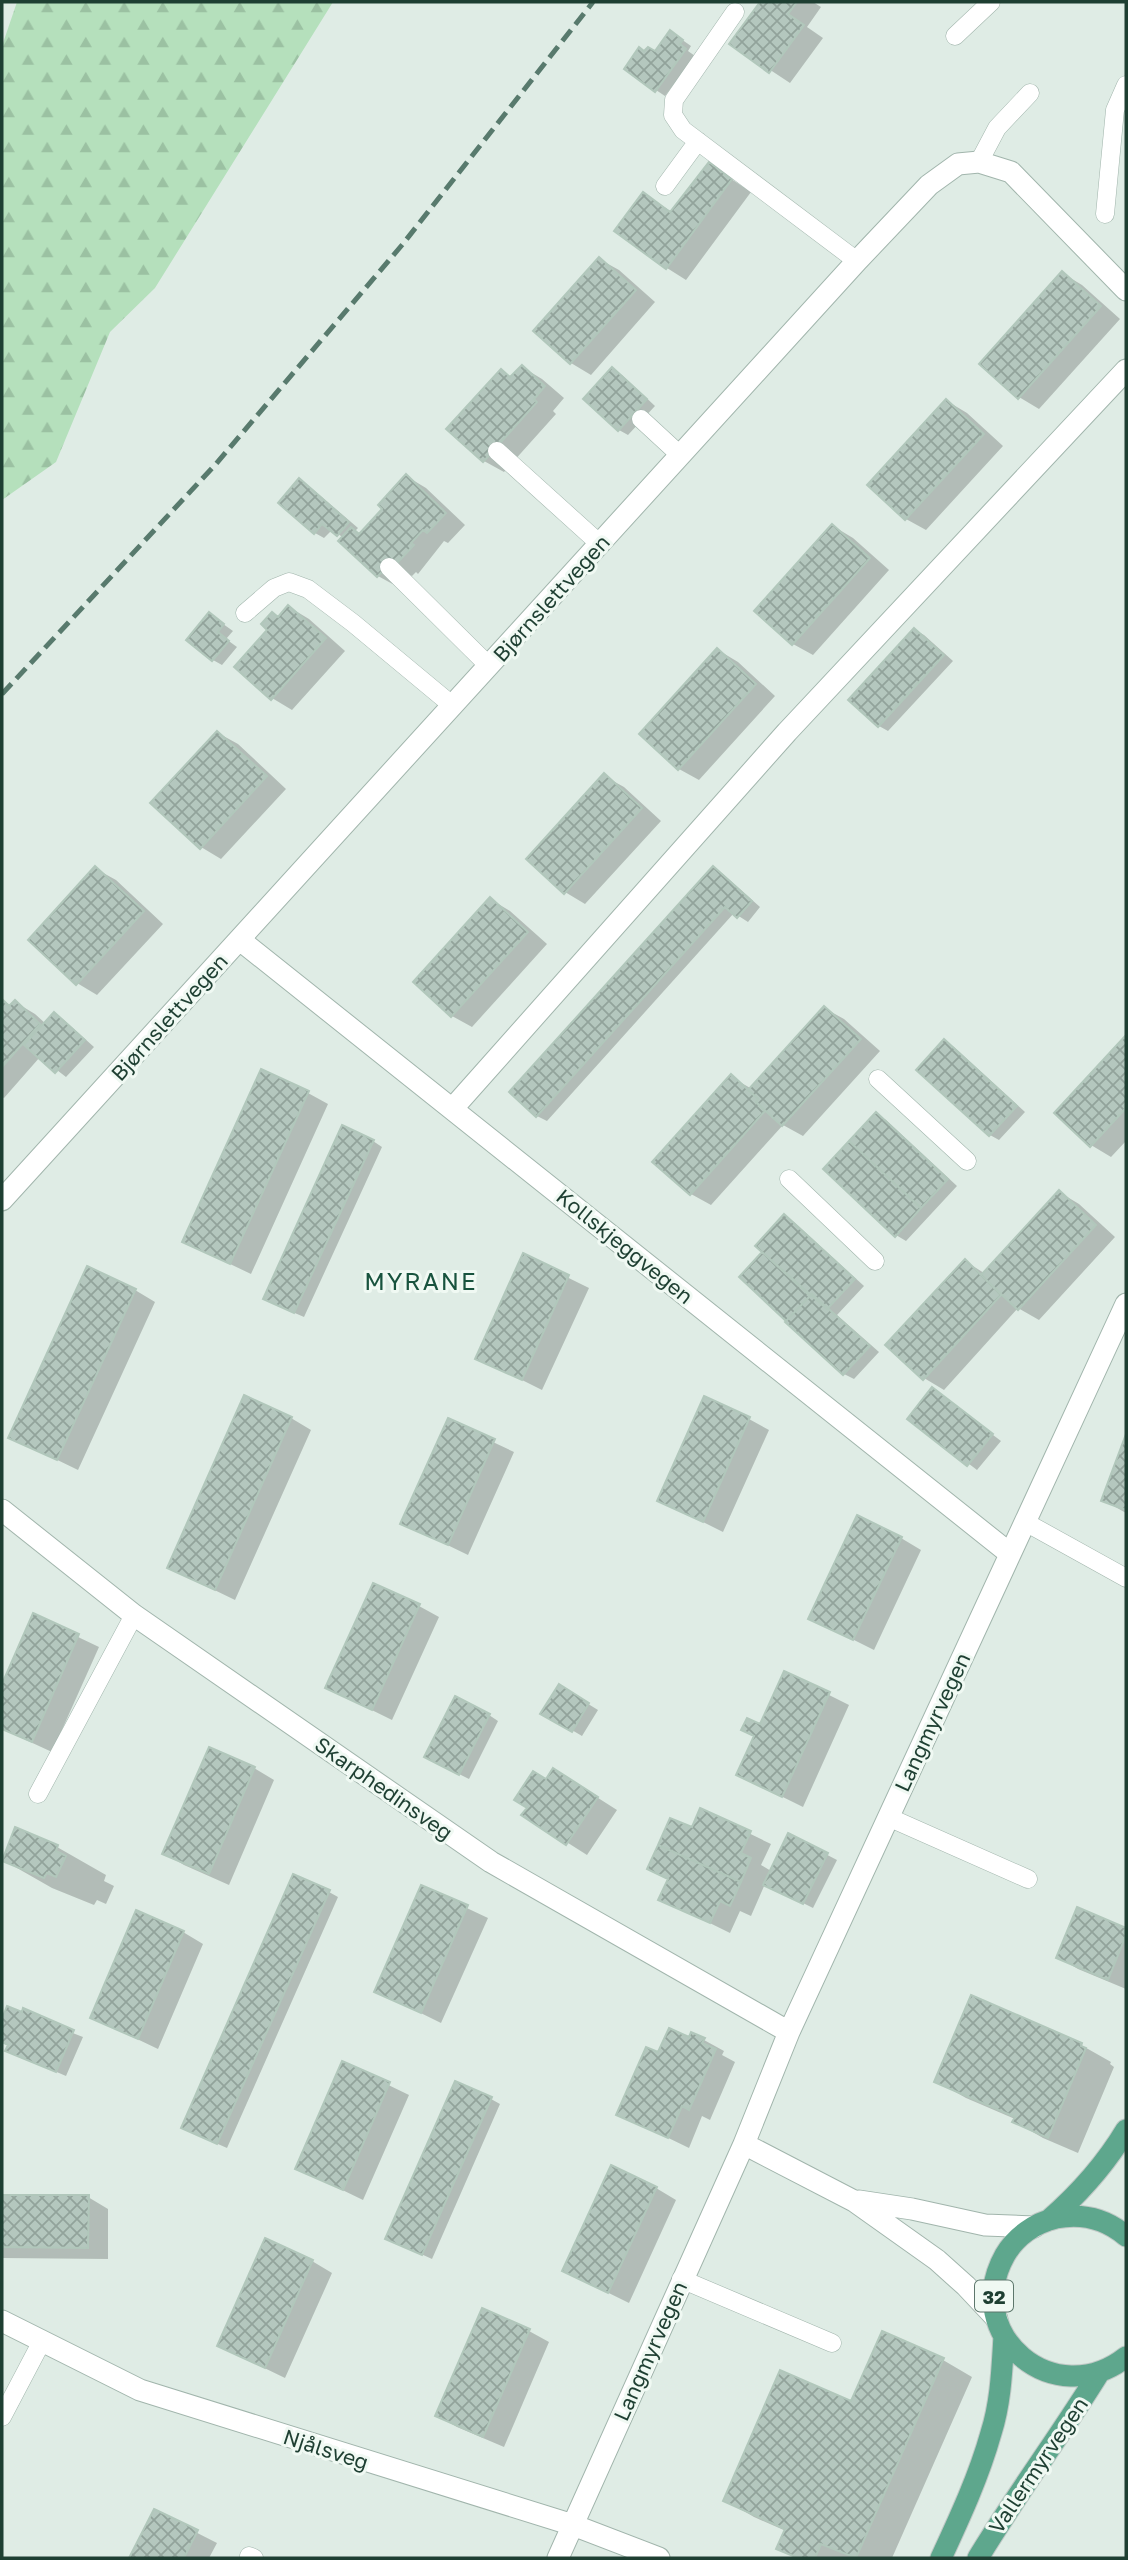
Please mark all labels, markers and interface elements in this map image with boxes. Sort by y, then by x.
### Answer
street label: Bjørnslettvegen [487,529,615,667]
street label: Bjørnslettvegen [105,948,233,1086]
street label: Kollskjeggvegen [551,1183,699,1309]
district label: MYRANE [364,1266,478,1295]
street label: Langmyrvegen [888,1648,976,1796]
street label: Skarphedinsveg [310,1731,458,1845]
street label: Langmyrvegen [608,2277,692,2425]
road number: 32 [975,2280,1013,2312]
street label: Vallermyrvegen [983,2392,1093,2538]
street label: Njålsveg [280,2423,372,2475]

